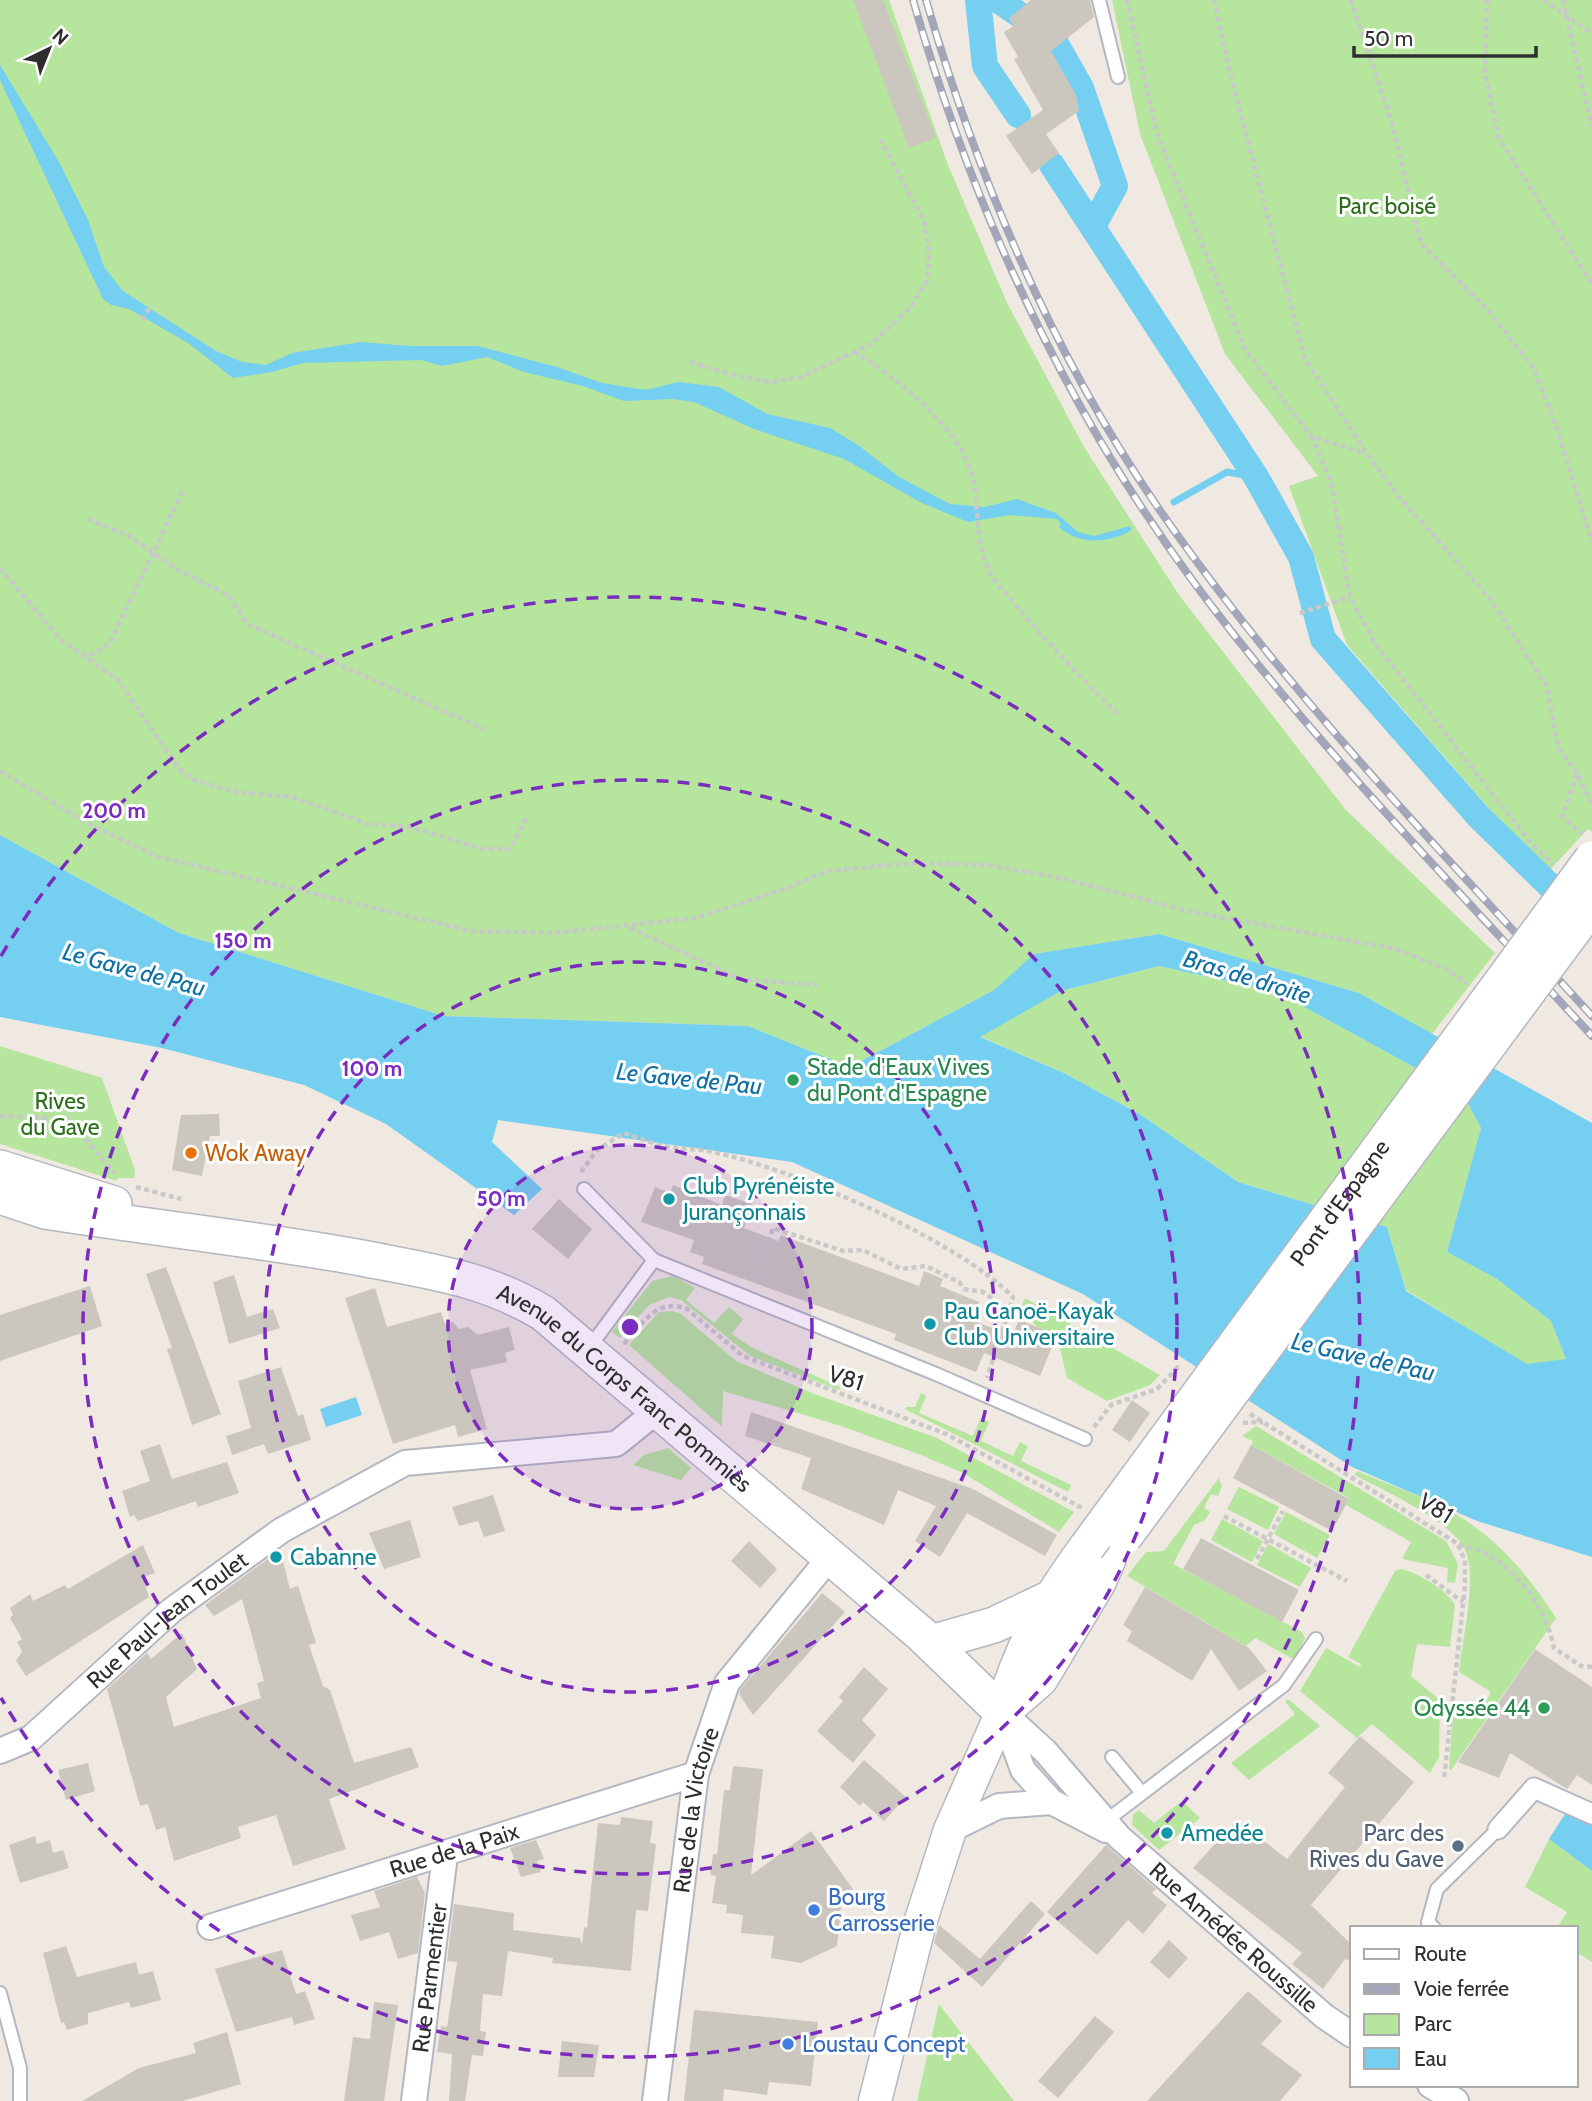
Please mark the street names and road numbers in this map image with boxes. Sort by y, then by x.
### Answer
street label: Pont d'Espagne [1284,1134,1395,1272]
street label: Avenue du Corps Franc Pommiès [493,1278,757,1498]
street label: V81 [825,1359,867,1397]
street label: V81 [1414,1487,1458,1529]
street label: Rue Paul-Jean Toulet [81,1546,253,1694]
street label: Rue de la Victoire [667,1723,725,1895]
street label: Rue de la Paix [386,1817,522,1884]
street label: Rue Amédée Roussille [1144,1856,1324,2019]
street label: Rue Parmentier [406,1901,453,2054]

